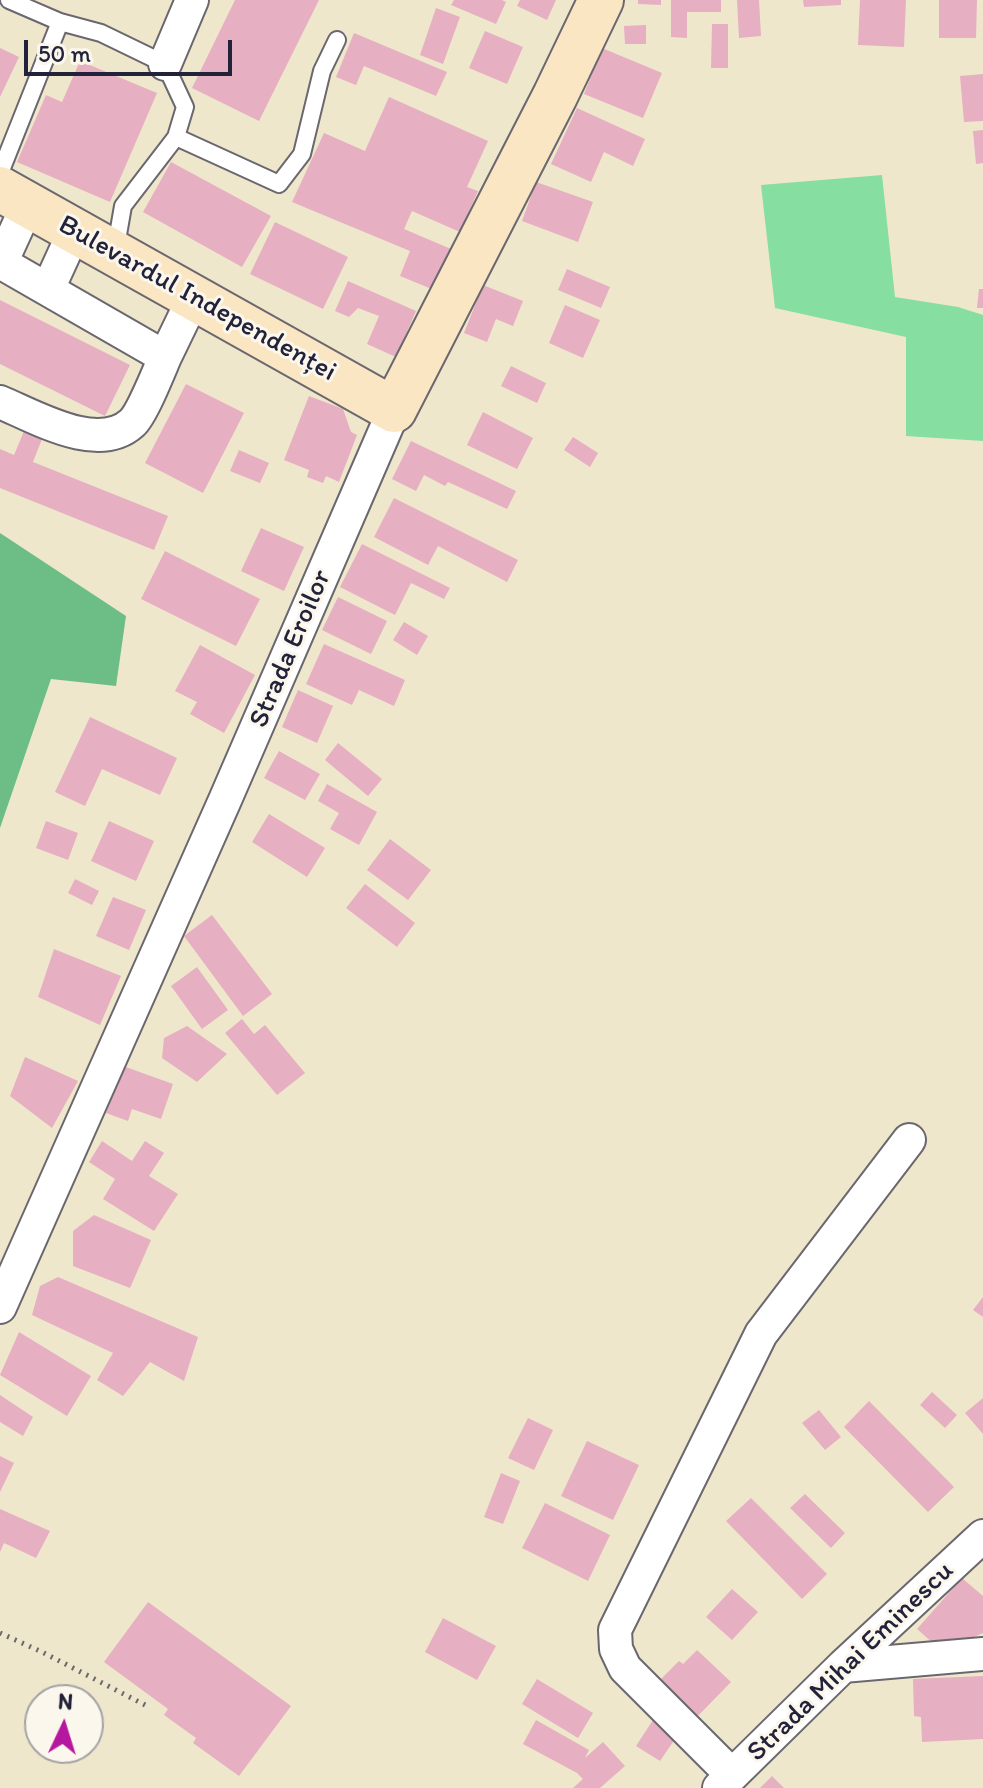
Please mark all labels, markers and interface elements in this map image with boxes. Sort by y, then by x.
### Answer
scale bar [28,24,236,74]
text: 50 m [38,39,91,68]
street label: Bulevardul Independenței [52,209,342,389]
street label: Strada Eroilor [243,565,339,733]
street label: Strada Mihai Eminescu [741,1555,961,1769]
north arrow [24,1684,104,1764]
text: N [57,1688,74,1716]

